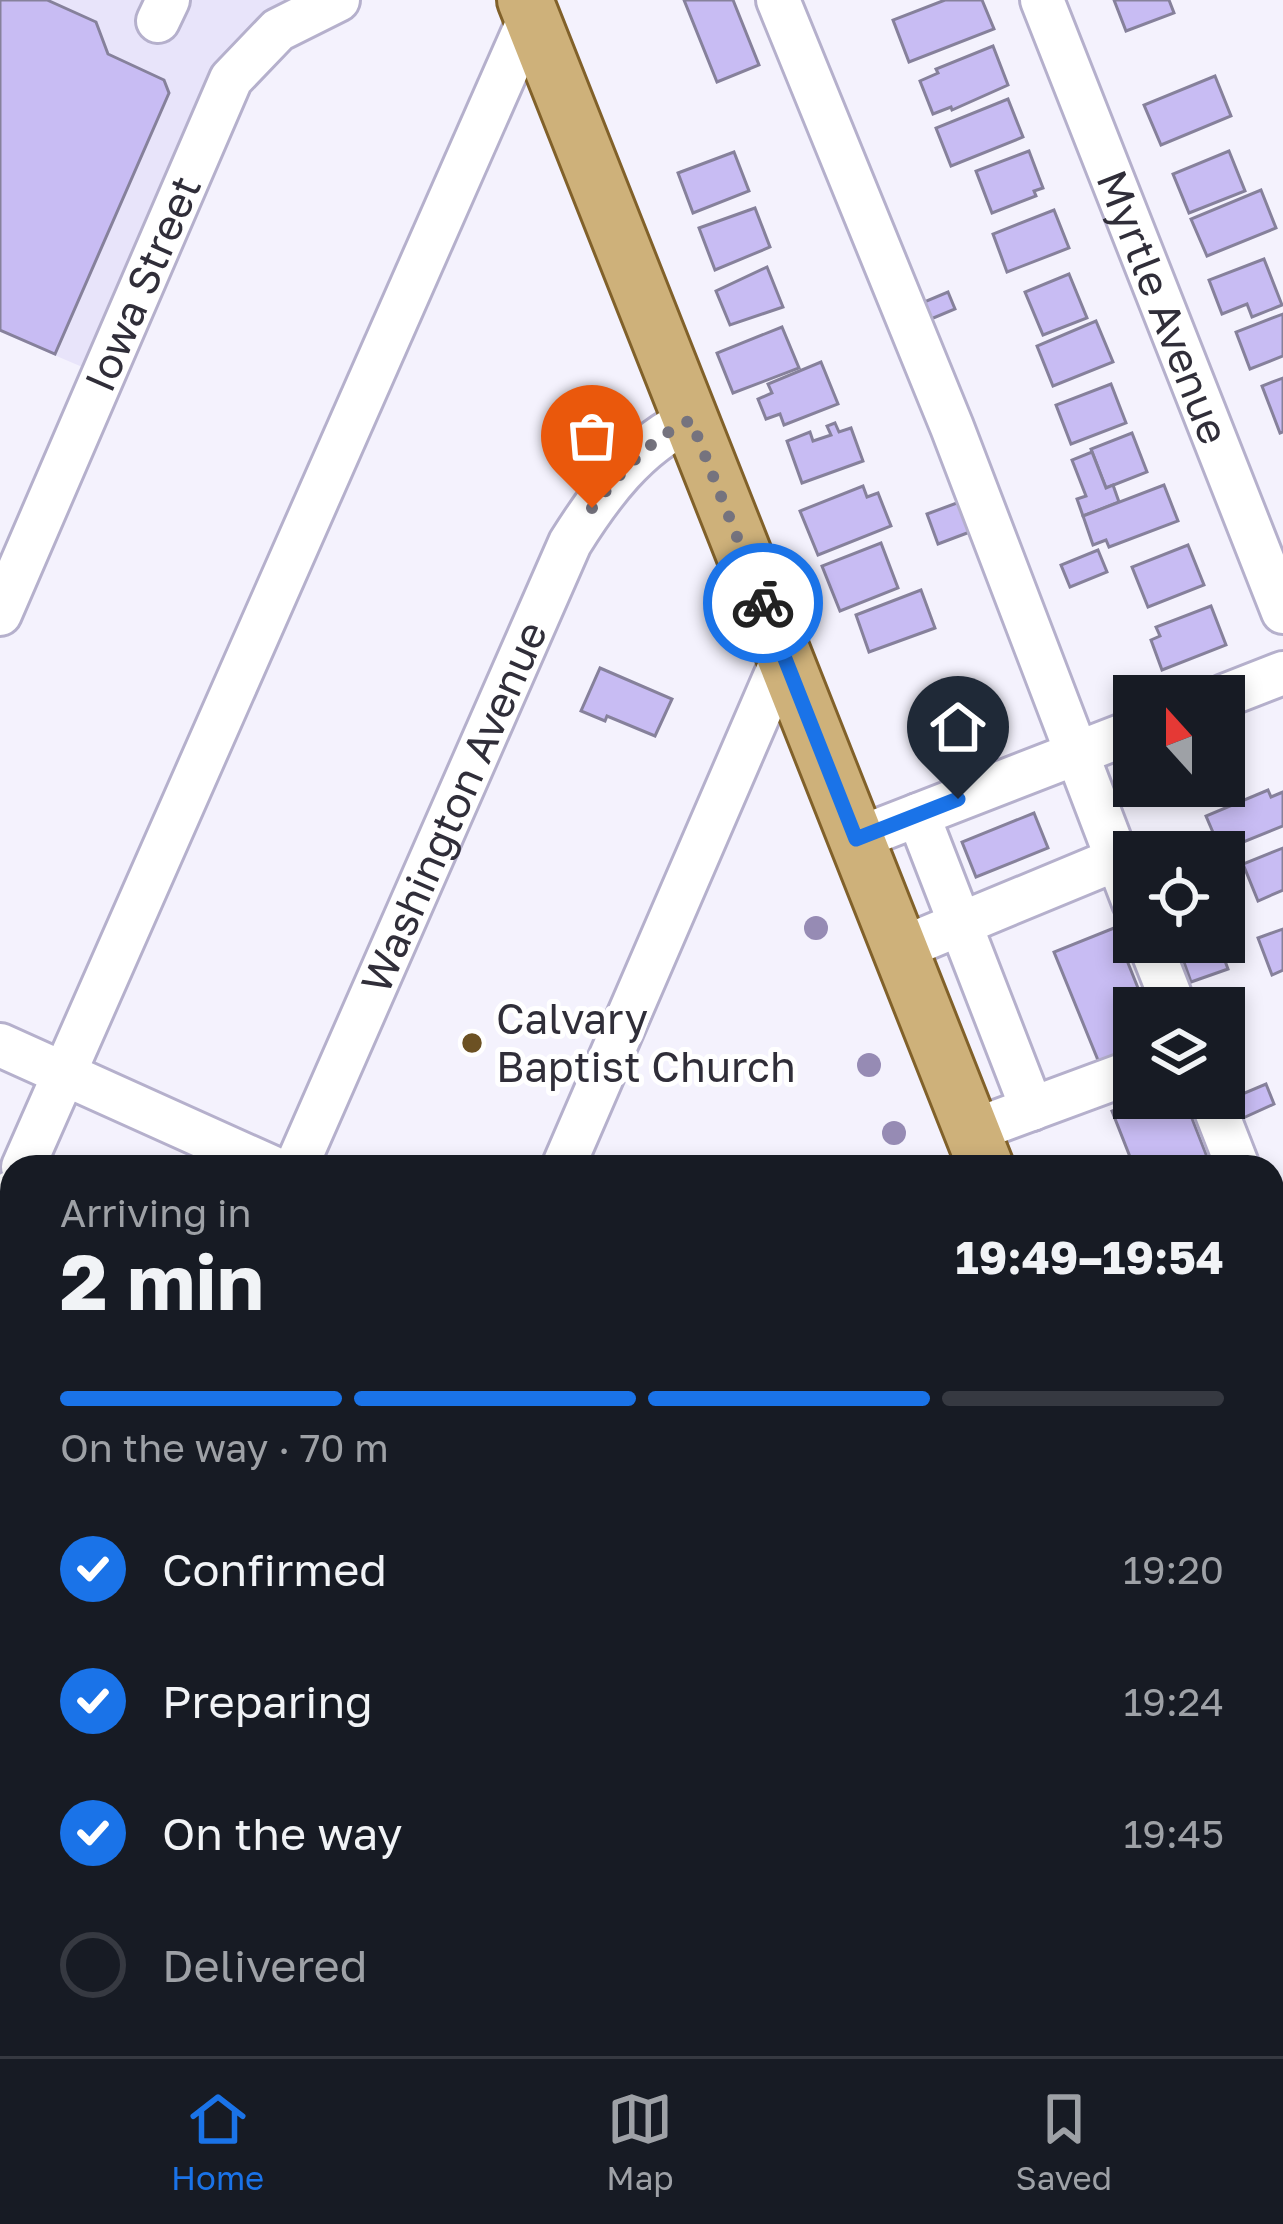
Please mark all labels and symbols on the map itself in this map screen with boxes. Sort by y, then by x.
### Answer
street label: Myrtle Avenue [1087,163,1240,451]
street label: Iowa Street [73,168,210,398]
pin [541,385,643,508]
courier [703,543,823,663]
street label: Washington Avenue [350,614,556,1000]
north arrow [1113,675,1245,807]
pin [907,676,1009,799]
place label: Calvary Baptist Church [496,993,796,1091]
marker: Calvary Baptist Church [459,1030,485,1056]

